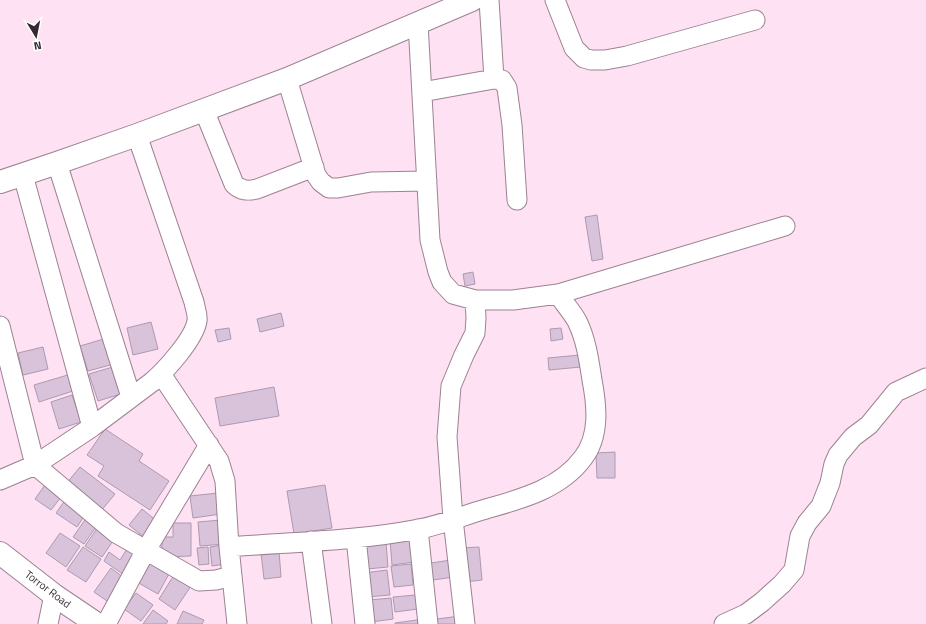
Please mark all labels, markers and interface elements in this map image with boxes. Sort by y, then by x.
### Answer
north arrow [16,16,56,56]
text: N [33,37,43,54]
street label: Torror Road [22,566,74,612]

